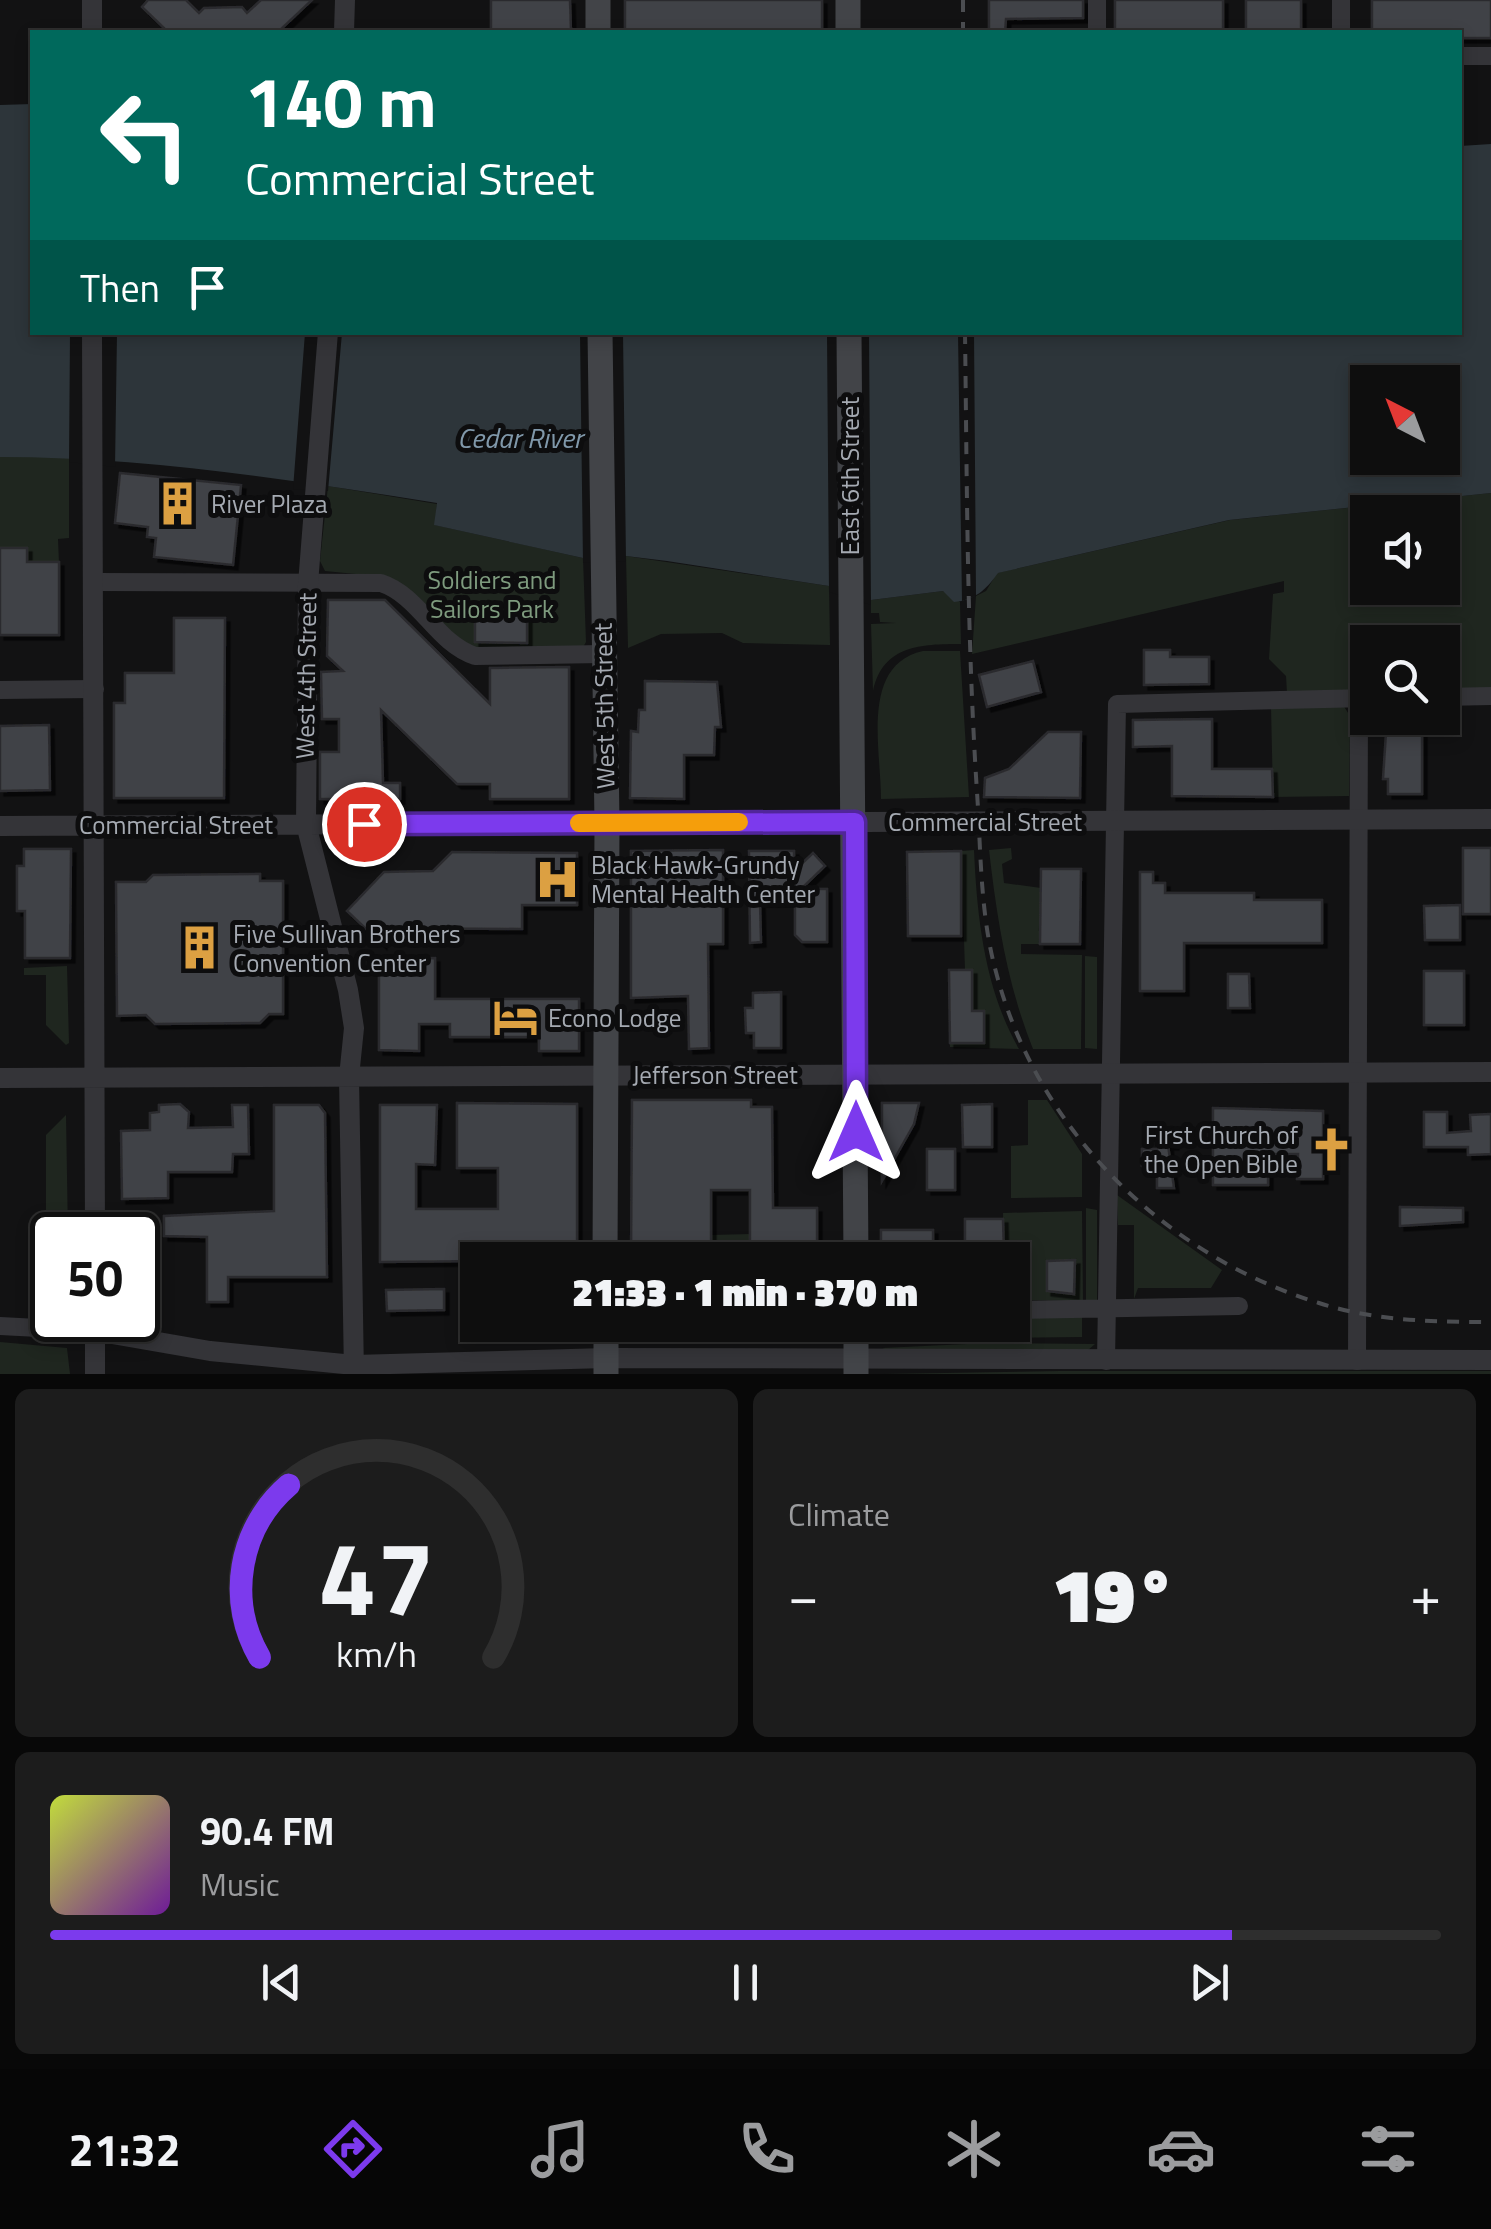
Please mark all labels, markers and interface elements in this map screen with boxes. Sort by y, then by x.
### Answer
text: 140 m [245,48,437,154]
icon: left [80,70,210,200]
text: Commercial Street [245,144,594,212]
text: Then [80,259,160,317]
icon: arrive [180,260,235,315]
north arrow [1350,365,1460,475]
map controls [1350,365,1460,735]
street label: East 6th Street [831,397,869,555]
water label: Cedar River [457,416,586,459]
building icon: River Plaza [154,480,202,528]
place label: River Plaza [211,485,328,523]
button: sound [1350,495,1460,605]
park label: Soldiers and Sailors Park [428,561,556,628]
street label: West 4th Street [286,592,326,759]
street label: West 5th Street [584,622,624,789]
button: search [1350,625,1460,735]
pin [322,782,407,867]
icon: arrive [337,797,392,852]
street label: Commercial Street [888,803,1082,841]
street label: Commercial Street [79,806,273,844]
place label: Black Hawk-Grundy Mental Health Center [591,846,816,913]
hospital icon: Black Hawk-Grundy Mental Health Center [534,855,582,903]
place label: Five Sullivan Brothers Convention Center [233,915,461,982]
building icon: Five Sullivan Brothers Convention Center [176,924,224,972]
hotel icon: Econo Lodge [491,994,539,1042]
place label: Econo Lodge [548,999,681,1037]
street label: Jefferson Street [632,1056,798,1094]
position arrow [804,1080,908,1184]
place label: First Church of the Open Bible [1144,1116,1299,1183]
church icon: First Church of the Open Bible [1307,1125,1355,1173]
speed limit sign: 50 [30,1212,160,1342]
text: 21:33 · 1 min · 370 m [572,1263,918,1321]
text: Climate [788,1490,890,1538]
text: 47 [318,1497,435,1655]
text: 19° [1053,1537,1176,1651]
text: − [788,1553,819,1636]
text: + [1410,1553,1441,1636]
text: km/h [336,1626,417,1681]
text: 90.4 FM [200,1802,335,1860]
text: Music [200,1860,280,1908]
icon: previous [254,1955,309,2010]
icon: pause [718,1955,773,2010]
icon: next [1182,1955,1237,2010]
icon: directions [318,2114,388,2184]
icon: music [525,2114,595,2184]
icon: phone [732,2114,802,2184]
icon: climate [939,2114,1009,2184]
icon: car [1146,2114,1216,2184]
icon: filters [1353,2114,1423,2184]
text: 21:32 [68,2115,181,2183]

